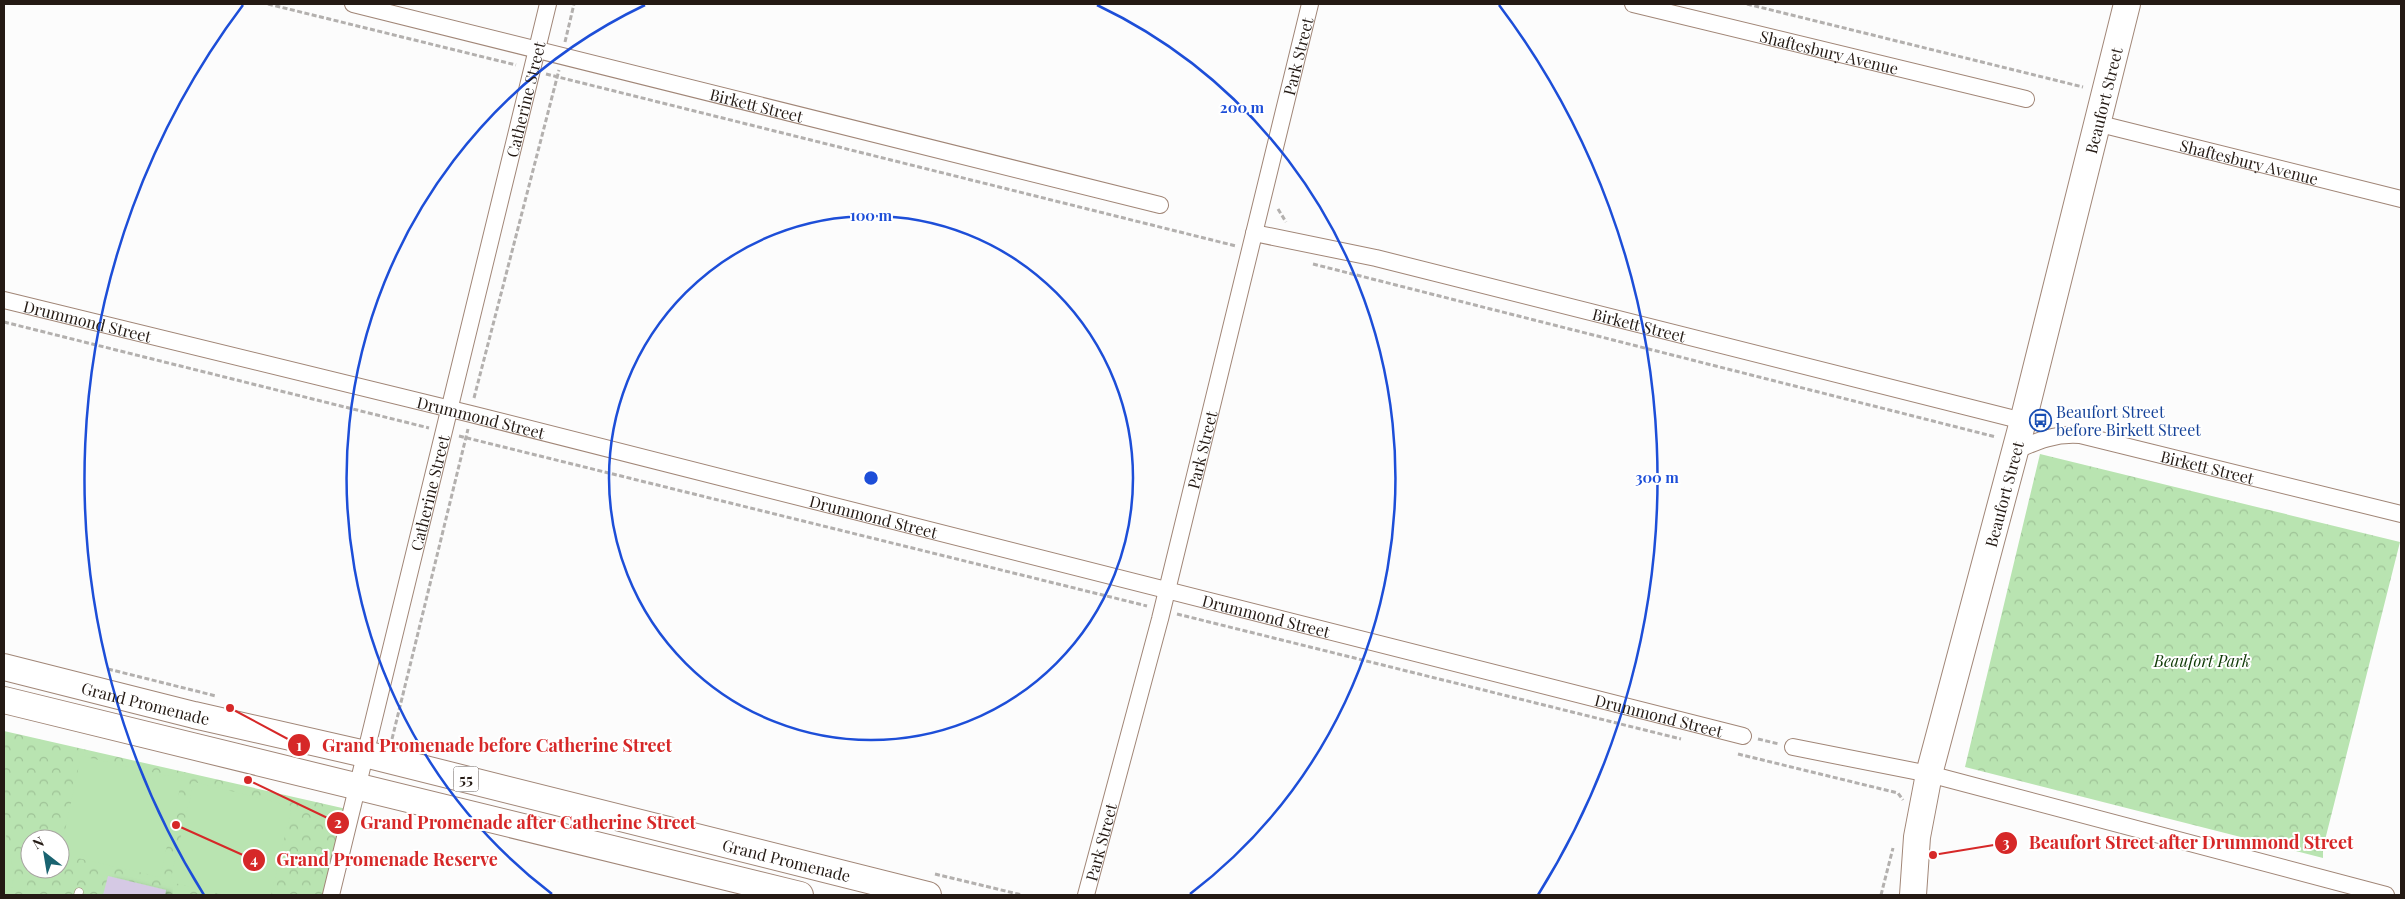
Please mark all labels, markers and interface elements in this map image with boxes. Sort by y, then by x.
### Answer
street label: Park Street [1278,15,1317,97]
street label: Shaftesbury Avenue [1758,25,1901,78]
street label: Catherine Street [501,39,549,159]
street label: Beaufort Street [2080,45,2126,156]
street label: Birkett Street [708,83,806,126]
text: 200 m [1220,97,1265,117]
street label: Shaftesbury Avenue [2178,134,2321,189]
text: 100 m [850,205,893,225]
street label: Drummond Street [21,295,154,346]
street label: Birkett Street [1590,302,1688,346]
street label: Drummond Street [415,391,547,443]
place label: Beaufort Street before Birkett Street [2056,401,2201,440]
street label: Park Street [1182,408,1221,491]
bus stop icon: Beaufort Street before Birkett Street [2028,408,2052,432]
street label: Catherine Street [405,432,453,553]
street label: Beaufort Street [1979,438,2028,549]
street label: Birkett Street [2159,445,2257,488]
text: 300 m [1635,467,1679,487]
centre of rings [862,469,880,487]
street label: Drummond Street [807,490,940,542]
street label: Drummond Street [1200,589,1333,642]
park label: Beaufort Park [2153,650,2250,671]
street label: Grand Promenade [79,676,212,729]
street label: Drummond Street [1593,688,1725,741]
callout: Grand Promenade before Catherine Street [287,729,682,762]
text: Grand Promenade before Catherine Street [322,733,673,757]
text: 1 [296,735,302,755]
road number: 55 [454,766,478,792]
street label: Park Street [1080,800,1121,883]
callout: Grand Promenade after Catherine Street [325,807,707,840]
text: Grand Promenade after Catherine Street [360,810,697,834]
text: 2 [334,812,342,832]
callout: Beaufort Street after Drummond Street [1994,827,2364,860]
north arrow [20,829,70,879]
text: Beaufort Street after Drummond Street [2029,830,2354,854]
text: N [29,832,47,853]
text: 3 [2002,832,2010,852]
street label: Grand Promenade [720,833,853,886]
callout: Grand Promenade Reserve [241,843,508,876]
text: Grand Promenade Reserve [276,847,498,871]
text: 4 [250,849,258,869]

